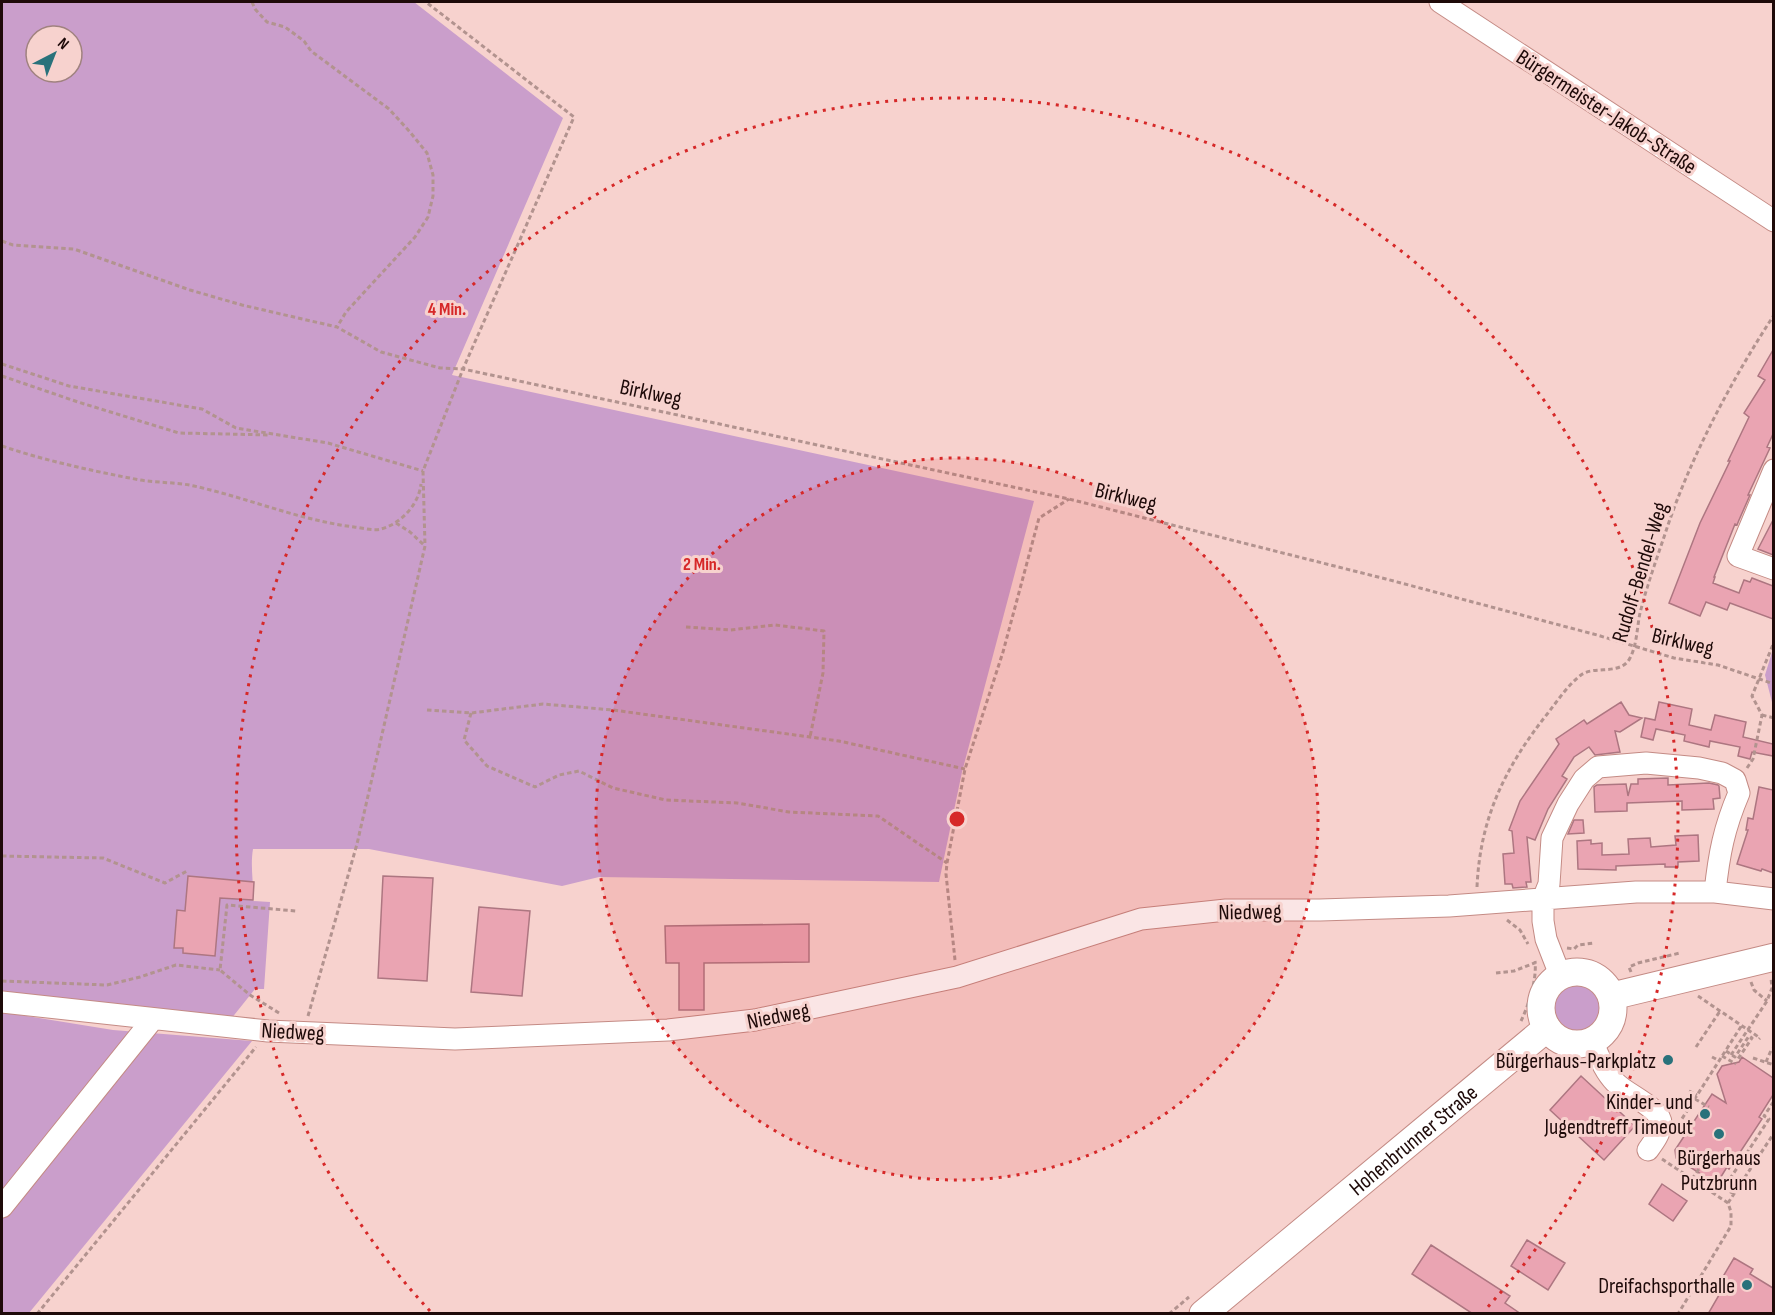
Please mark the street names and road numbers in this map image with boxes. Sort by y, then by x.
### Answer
street label: Bürgermeister-Jakob-Straße [1511,44,1701,181]
street label: Birklweg [617,374,684,413]
street label: Birklweg [1092,477,1159,518]
street label: Rudolf-Bendel-Weg [1606,499,1675,646]
street label: Birklweg [1649,622,1716,663]
street label: Niedweg [1218,898,1282,927]
street label: Niedweg [745,997,812,1036]
street label: Niedweg [261,1017,325,1048]
street label: Hohenbrunner Straße [1344,1079,1484,1202]

